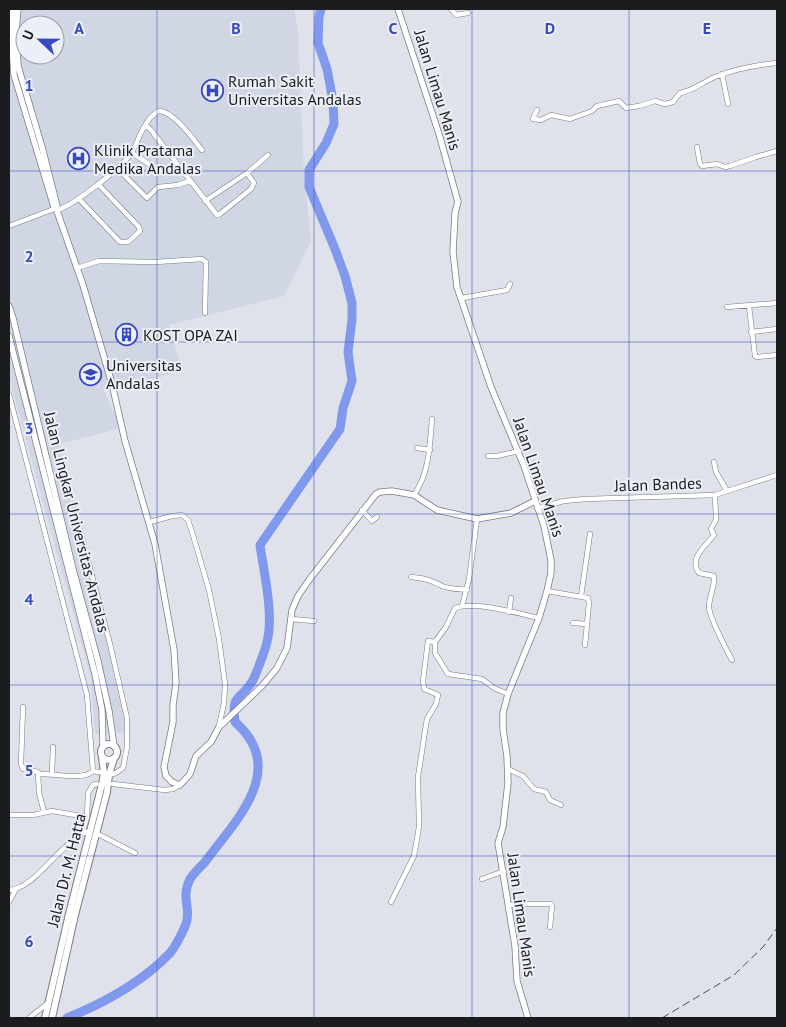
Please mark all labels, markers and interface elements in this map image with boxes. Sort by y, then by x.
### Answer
north arrow [15,15,65,65]
text: A [74,18,84,38]
text: B [231,18,241,38]
text: C [389,18,398,38]
text: D [545,18,555,38]
text: E [703,18,711,38]
street label: Jalan Limau Manis [410,26,466,153]
text: U [18,28,38,43]
place label: Rumah Sakit Universitas Andalas [228,71,362,109]
text: 1 [24,75,34,95]
hospital icon: Rumah Sakit Universitas Andalas [200,78,224,102]
place label: Klinik Pratama Medika Andalas [94,140,201,178]
hospital icon: Klinik Pratama Medika Andalas [66,147,90,171]
text: 2 [24,246,34,266]
building icon: KOST OPA ZAI [115,323,139,347]
place label: KOST OPA ZAI [143,325,238,345]
place label: Universitas Andalas [106,355,182,393]
school or university icon: Universitas Andalas [78,362,102,386]
street label: Jalan Lingkar Universitas Andalas [40,409,114,635]
street label: Jalan Limau Manis [509,414,569,540]
text: 3 [24,418,34,438]
street label: Jalan Bandes [613,472,702,496]
text: 4 [24,589,34,609]
text: 5 [24,760,34,780]
street label: Jalan Dr. M. Hatta [42,811,90,930]
street label: Jalan Limau Manis [503,851,541,979]
text: 6 [24,931,34,951]

